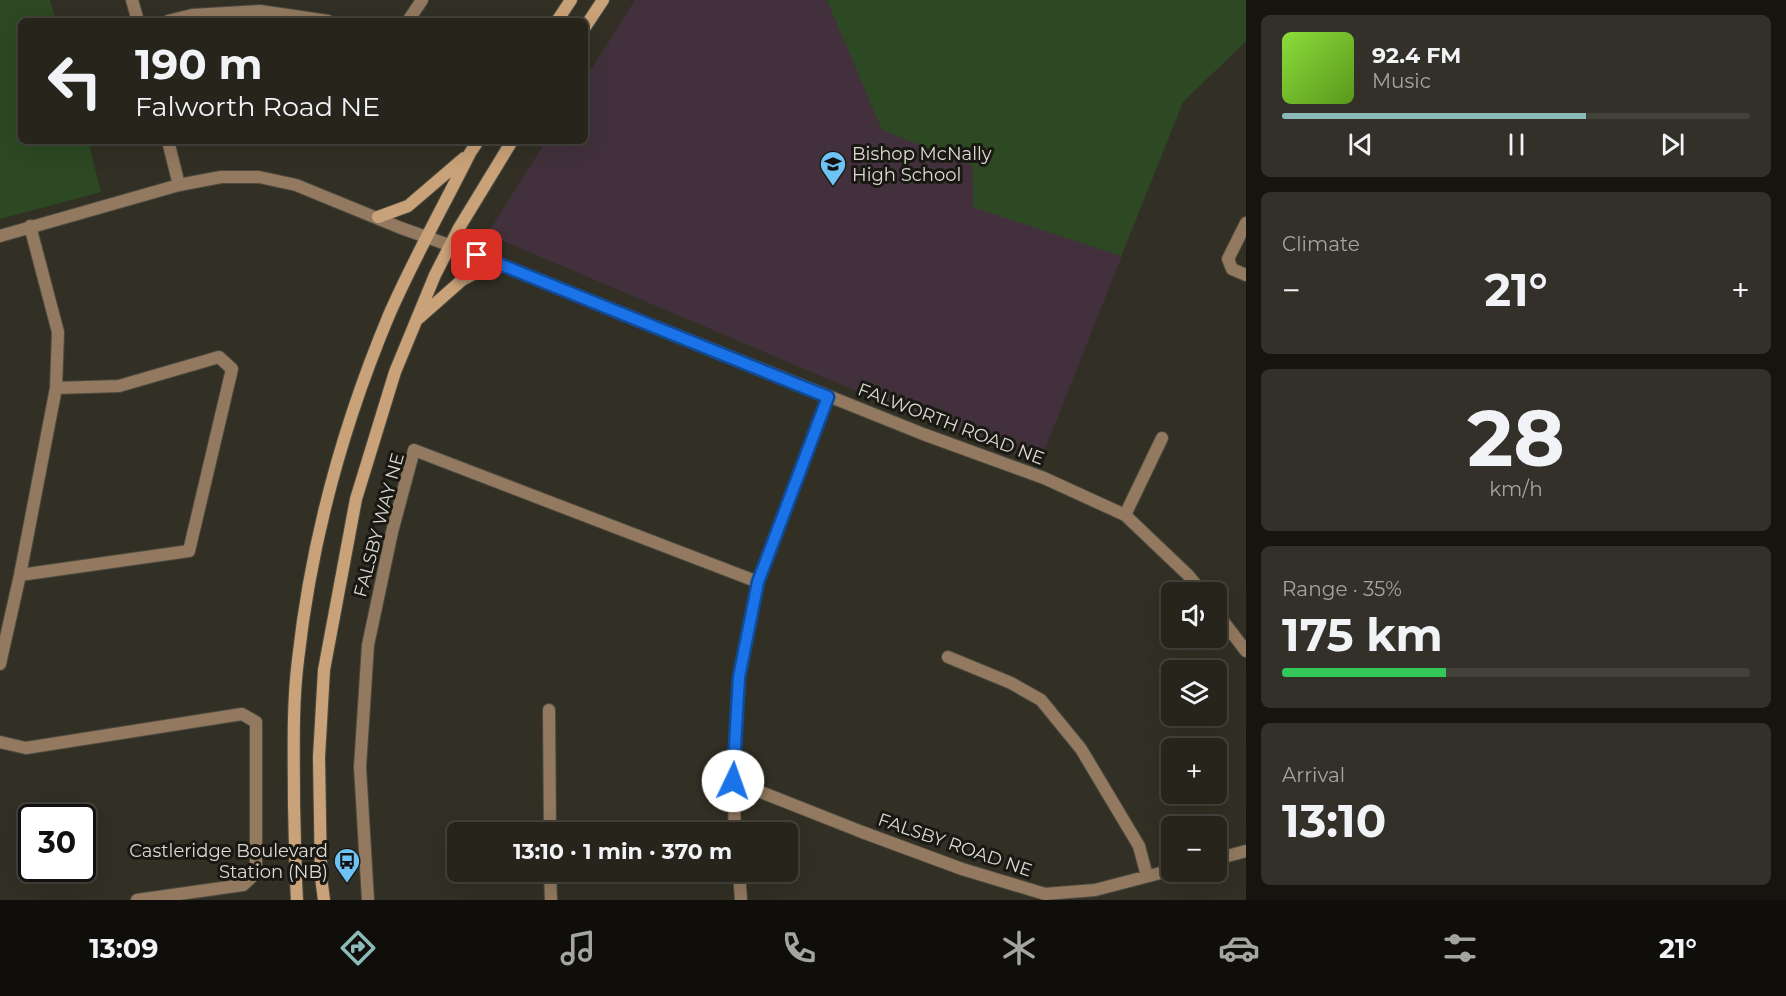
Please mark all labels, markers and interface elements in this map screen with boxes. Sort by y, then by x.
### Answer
text: 190 m [135,38,263,90]
icon: left [36,42,114,120]
text: 92.4 FM [1372,42,1461,69]
text: Music [1372,69,1431,93]
text: Falworth Road NE [135,90,380,123]
icon: previous [1344,128,1377,161]
icon: pause [1500,128,1533,161]
icon: next [1656,128,1689,161]
place label: Bishop McNally High School [852,143,992,186]
school or university icon: Bishop McNally High School [818,149,848,187]
pin [451,229,502,280]
text: Climate [1282,232,1360,256]
icon: arrive [460,238,493,271]
text: 21° [1484,262,1548,317]
text: − [1282,270,1301,310]
text: + [1731,270,1750,310]
street label: FALWORTH ROAD NE [855,378,1047,470]
text: 28 [1467,390,1565,486]
street label: FALSBY WAY NE [349,450,409,600]
text: km/h [1489,477,1543,501]
text: Range · 35% [1282,577,1402,601]
map controls [1161,582,1227,882]
button: sound [1161,582,1227,648]
text: 175 km [1282,607,1443,662]
button: layers [1161,660,1227,726]
button: + [1161,738,1227,804]
position arrow [701,749,765,813]
text: Arrival [1282,763,1345,787]
text: 13:10 [1282,793,1386,848]
speed limit sign: 30 [18,804,96,882]
street label: FALSBY ROAD NE [875,808,1035,882]
button: − [1161,816,1227,882]
text: 13:10 · 1 min · 370 m [513,838,732,865]
place label: Castleridge Boulevard Station (NB) [129,840,328,883]
bus stop icon: Castleridge Boulevard Station (NB) [332,846,362,884]
icon: directions [337,927,379,969]
icon: music [557,927,599,969]
icon: phone [778,927,820,969]
icon: climate [998,927,1040,969]
icon: car [1218,927,1260,969]
icon: filters [1439,927,1481,969]
text: 13:09 [89,932,158,965]
text: 21° [1659,932,1697,965]

